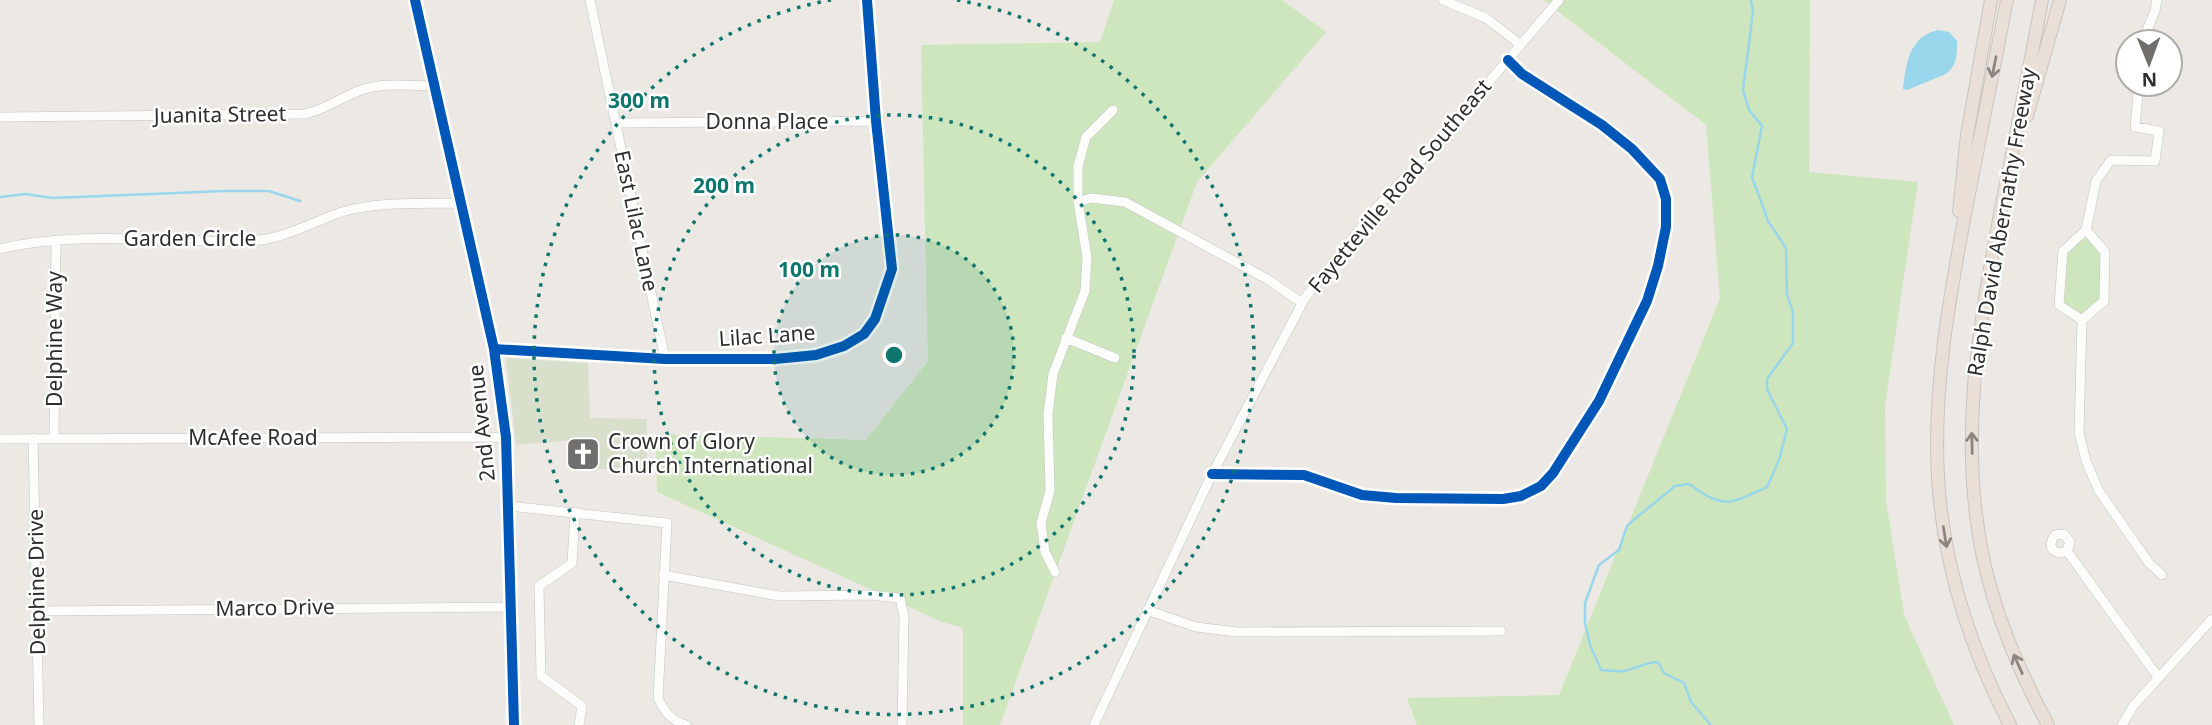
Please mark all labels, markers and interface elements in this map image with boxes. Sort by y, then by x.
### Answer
north arrow [2114,28,2184,98]
one-way arrow [1987,55,2000,78]
street label: Ralph David Abernathy Freeway [1960,65,2042,378]
text: N [2141,67,2157,93]
street label: Fayetteville Road Southeast [1301,72,1497,298]
text: 300 m [608,86,670,114]
street label: Juanita Street [152,99,287,129]
street label: Donna Place [705,107,829,135]
street label: East Lilac Lane [608,148,666,294]
text: 200 m [693,171,755,199]
street label: Garden Circle [124,224,256,252]
text: 100 m [778,255,840,283]
street label: Delphine Way [40,271,68,407]
street label: Lilac Lane [718,318,816,352]
centre of rings [882,343,906,367]
street label: 2nd Avenue [461,363,501,483]
street label: McAfee Road [188,423,318,451]
place label: Crown of Glory Church International [608,427,813,479]
one-way arrow [1965,431,1978,454]
church icon: Crown of Glory Church International [564,435,602,473]
street label: Delphine Drive [21,509,51,655]
one-way arrow [1939,525,1952,548]
street label: Marco Drive [215,592,335,622]
one-way arrow [2011,654,2024,675]

